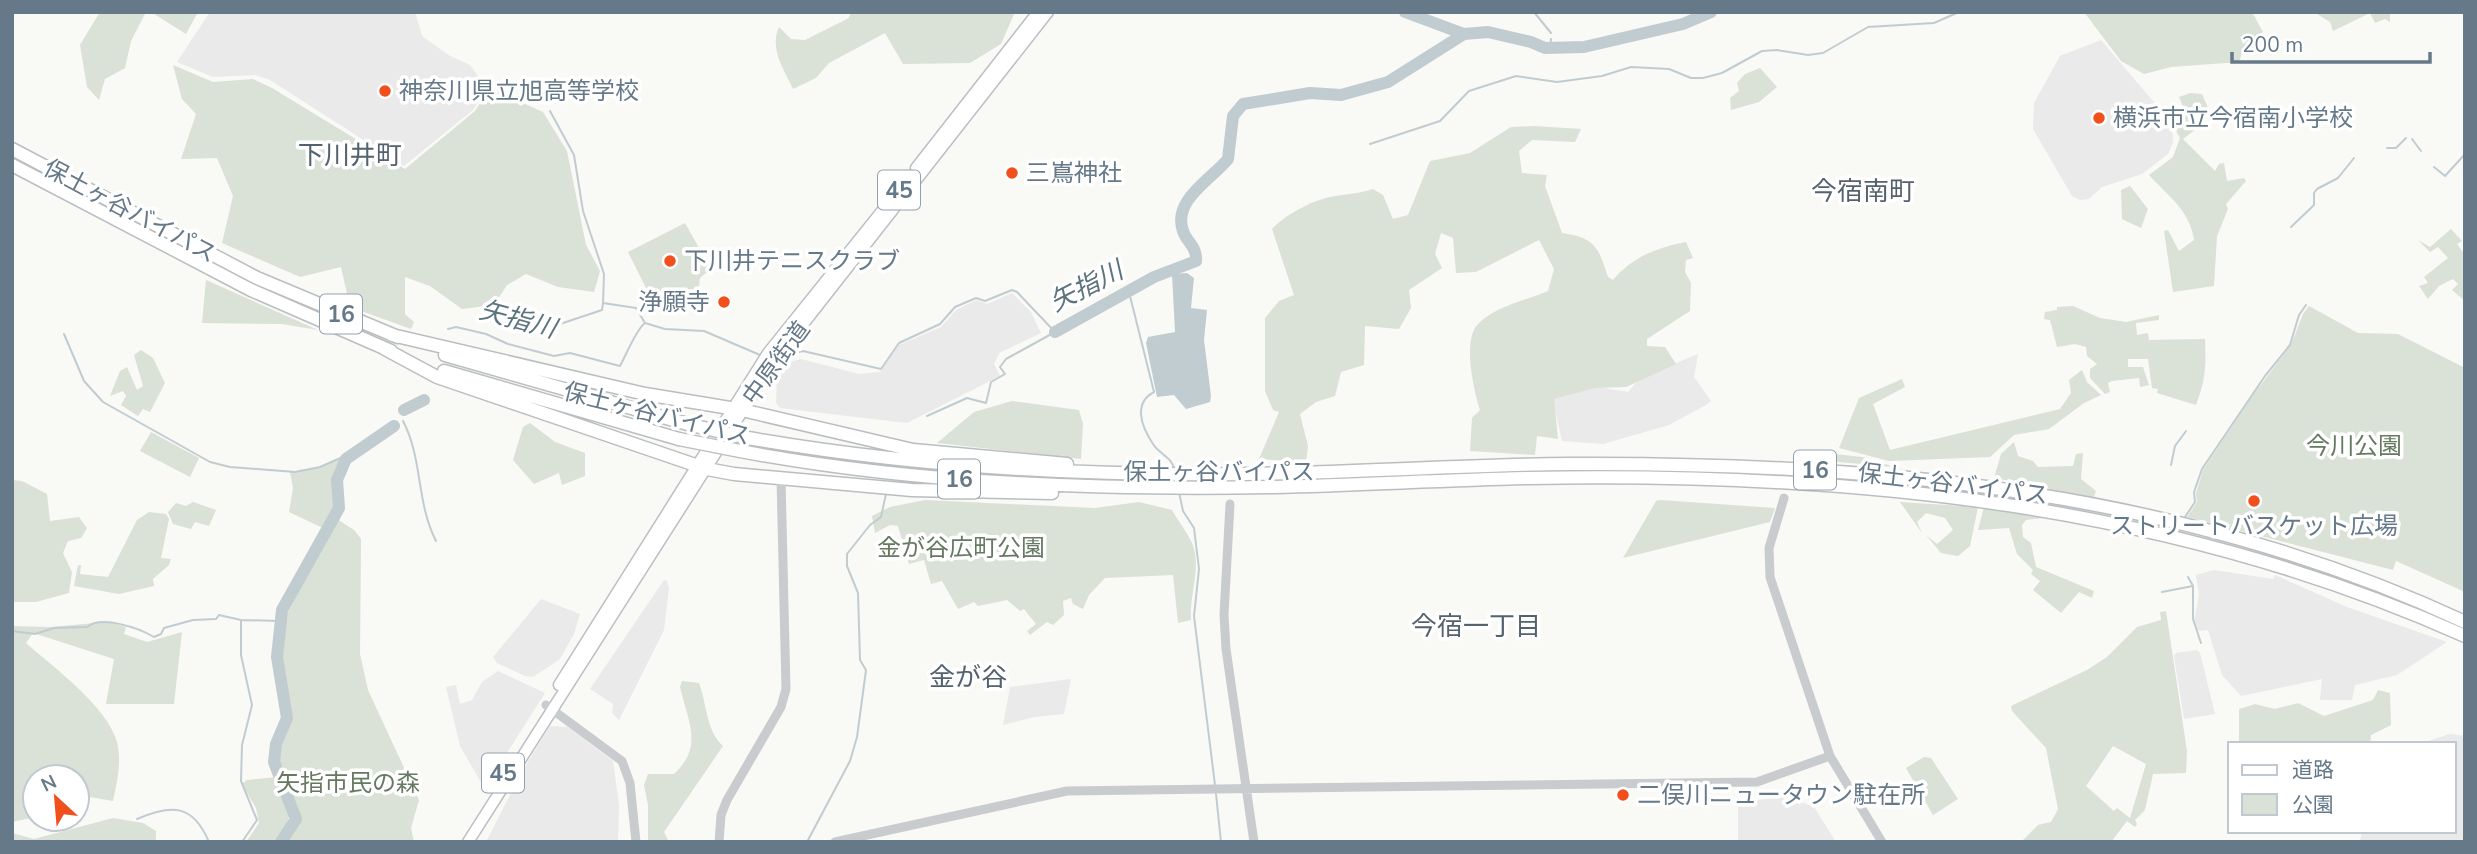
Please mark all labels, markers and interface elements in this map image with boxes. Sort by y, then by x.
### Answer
scale bar [2232,21,2430,65]
text: 200 m [2242,31,2303,59]
place label: 神奈川県立旭高等学校 [399,75,639,107]
marker: 神奈川県立旭高等学校 [377,83,393,99]
place label: 横浜市立今宿南小学校 [2113,102,2353,134]
marker: 横浜市立今宿南小学校 [2091,110,2107,126]
district label: 下川井町 [298,138,402,173]
street label: 保土ヶ谷バイパス [38,152,222,270]
place label: 三嶌神社 [1026,157,1122,189]
marker: 三嶌神社 [1004,165,1020,181]
road number: 45 [878,170,920,210]
district label: 今宿南町 [1811,174,1915,209]
place label: 下川井テニスクラブ [684,245,900,277]
water label: 矢指川 [1044,252,1132,320]
marker: 下川井テニスクラブ [662,253,678,269]
place label: 浄願寺 [638,286,710,318]
water label: 矢指川 [476,292,563,347]
road number: 16 [320,294,362,334]
marker: 浄願寺 [716,294,732,310]
street label: 中原街道 [735,315,817,411]
street label: 保土ヶ谷バイパス [560,375,754,453]
park label: 今川公園 [2306,430,2402,462]
road number: 16 [1794,450,1836,490]
street label: 保土ヶ谷バイパス [1123,456,1315,488]
street label: 保土ヶ谷バイパス [1856,456,2050,512]
road number: 16 [938,460,980,499]
marker: ストリートバスケット広場 [2246,493,2262,509]
place label: ストリートバスケット広場 [2110,510,2398,542]
park label: 金が谷広町公園 [877,532,1045,564]
district label: 今宿一丁目 [1411,609,1541,644]
district label: 金が谷 [929,660,1007,695]
legend [2228,742,2456,833]
road number: 45 [482,754,524,792]
text: 道路 [2292,756,2334,784]
north arrow [21,763,91,833]
park label: 矢指市民の森 [276,767,420,799]
text: N [37,769,61,798]
place label: 二俣川ニュータウン駐在所 [1637,779,1925,811]
marker: 二俣川ニュータウン駐在所 [1615,787,1631,803]
text: 公園 [2292,791,2334,819]

